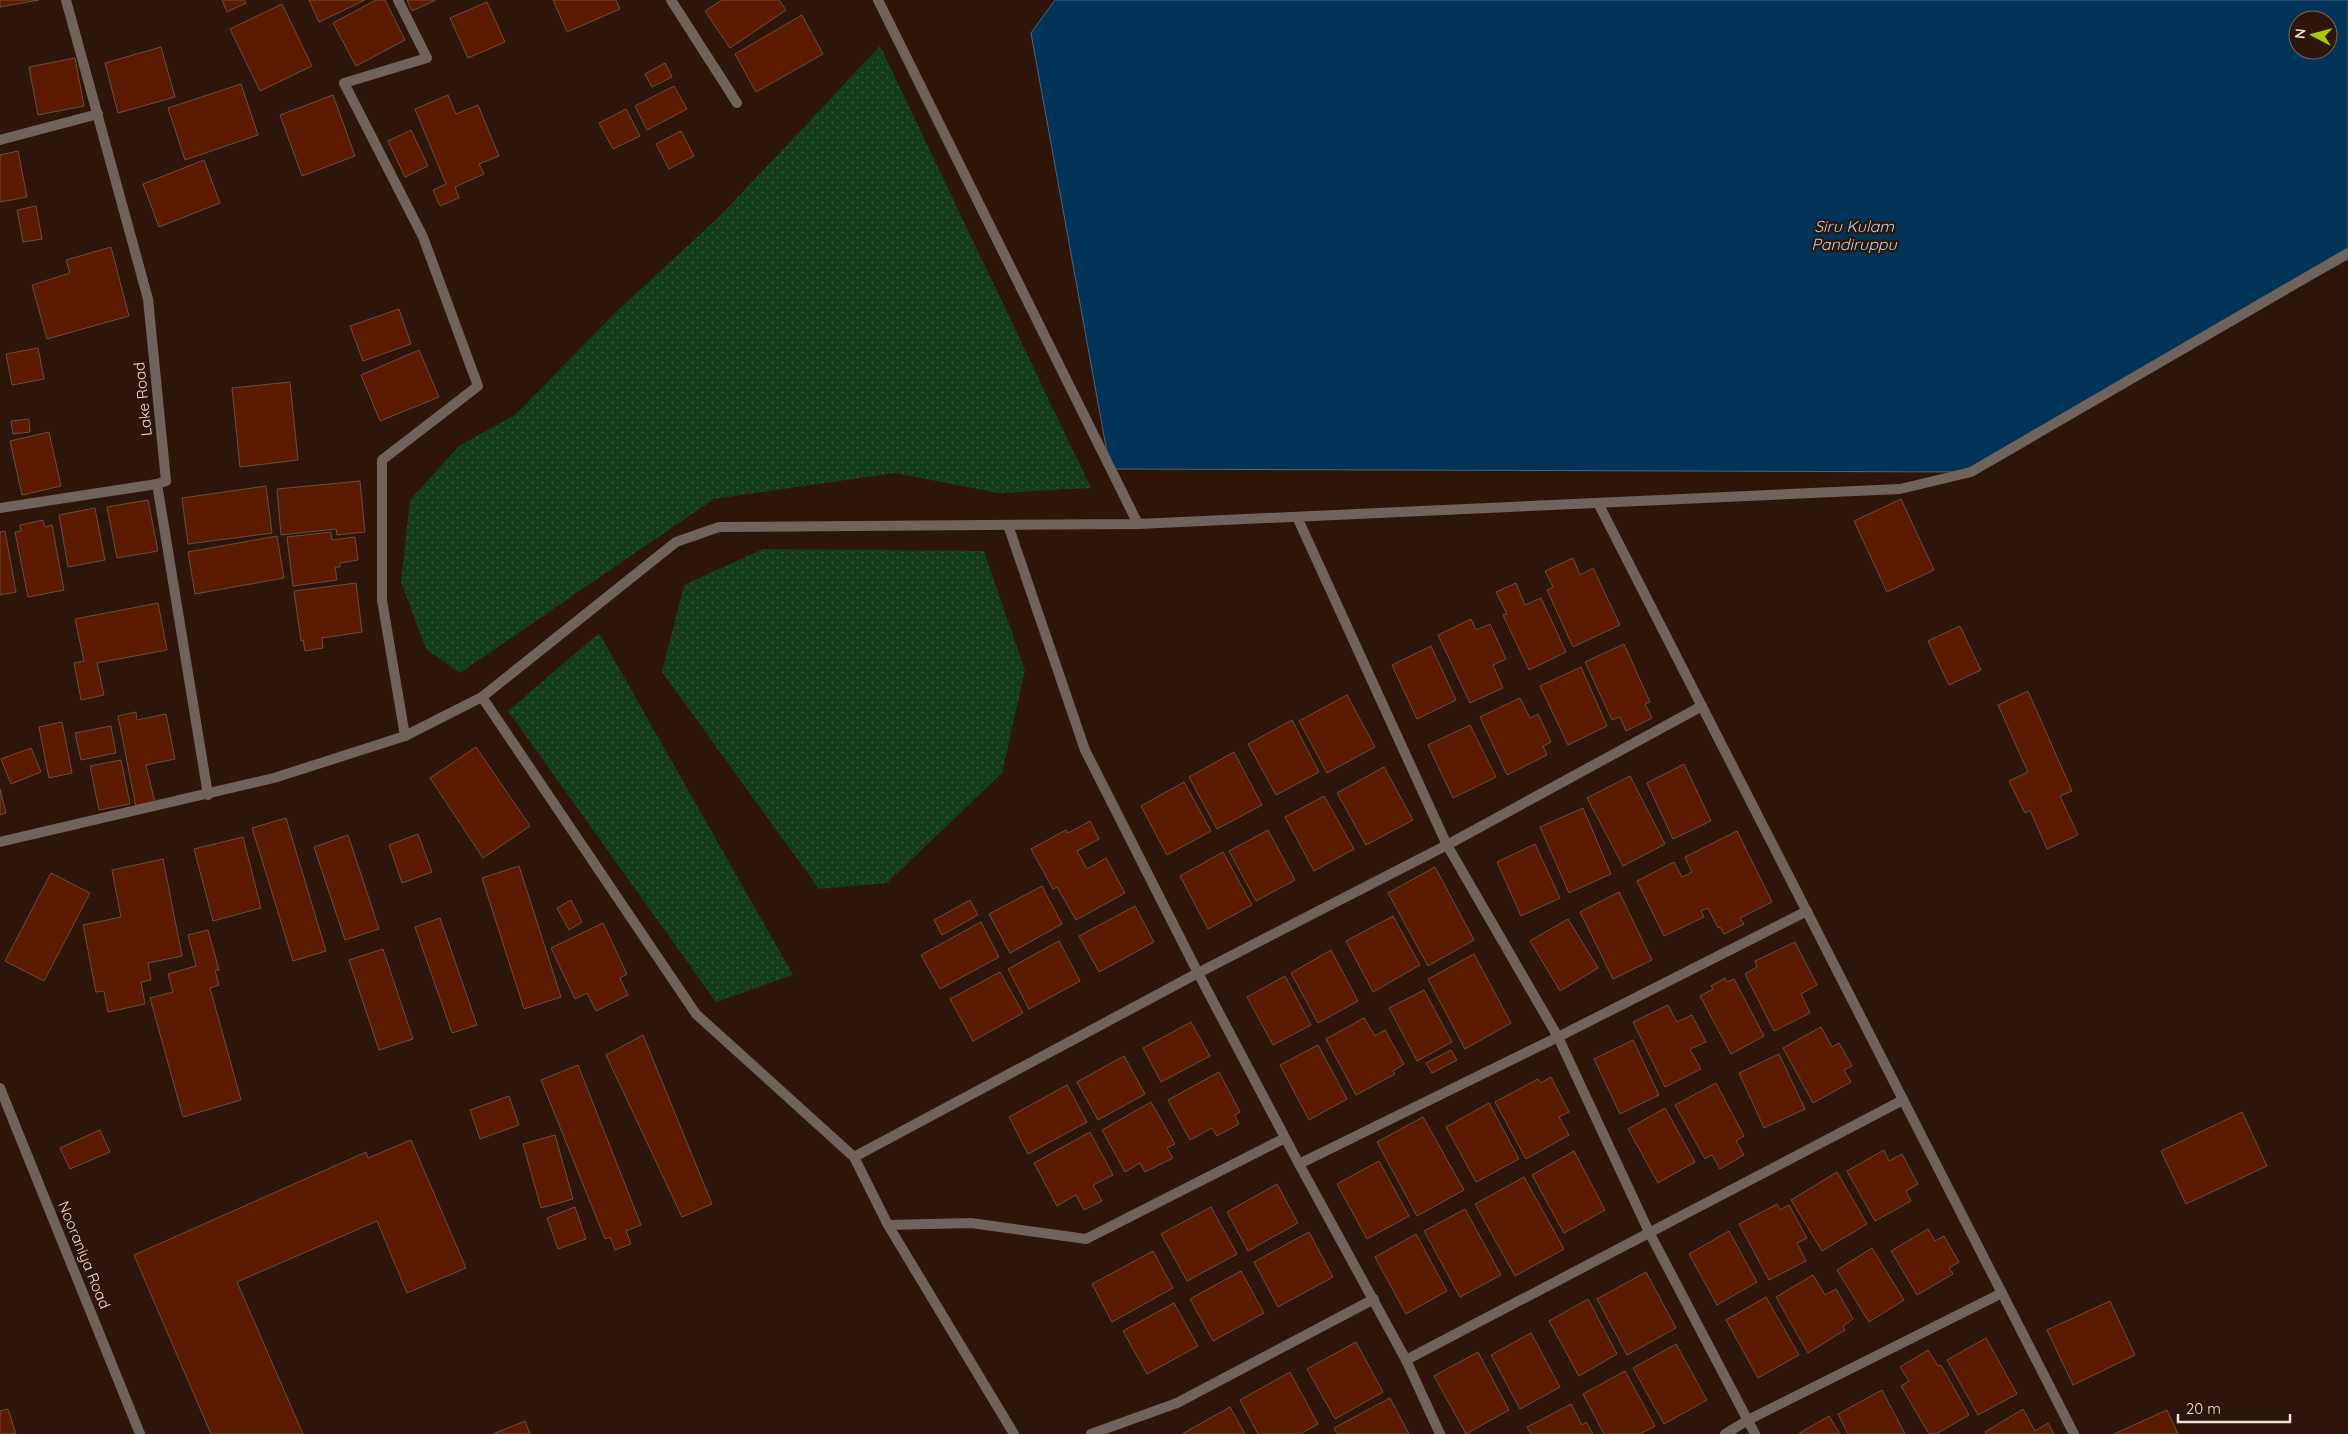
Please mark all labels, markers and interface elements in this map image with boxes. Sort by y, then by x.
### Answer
north arrow [2288,10,2338,60]
text: N [2291,28,2310,40]
water label: Siru Kulam Pandiruppu [1811,216,1898,254]
street label: Lake Road [129,361,156,437]
street label: Nooraniya Road [54,1198,115,1311]
scale bar [2178,1392,2290,1424]
text: 20 m [2186,1399,2221,1418]

